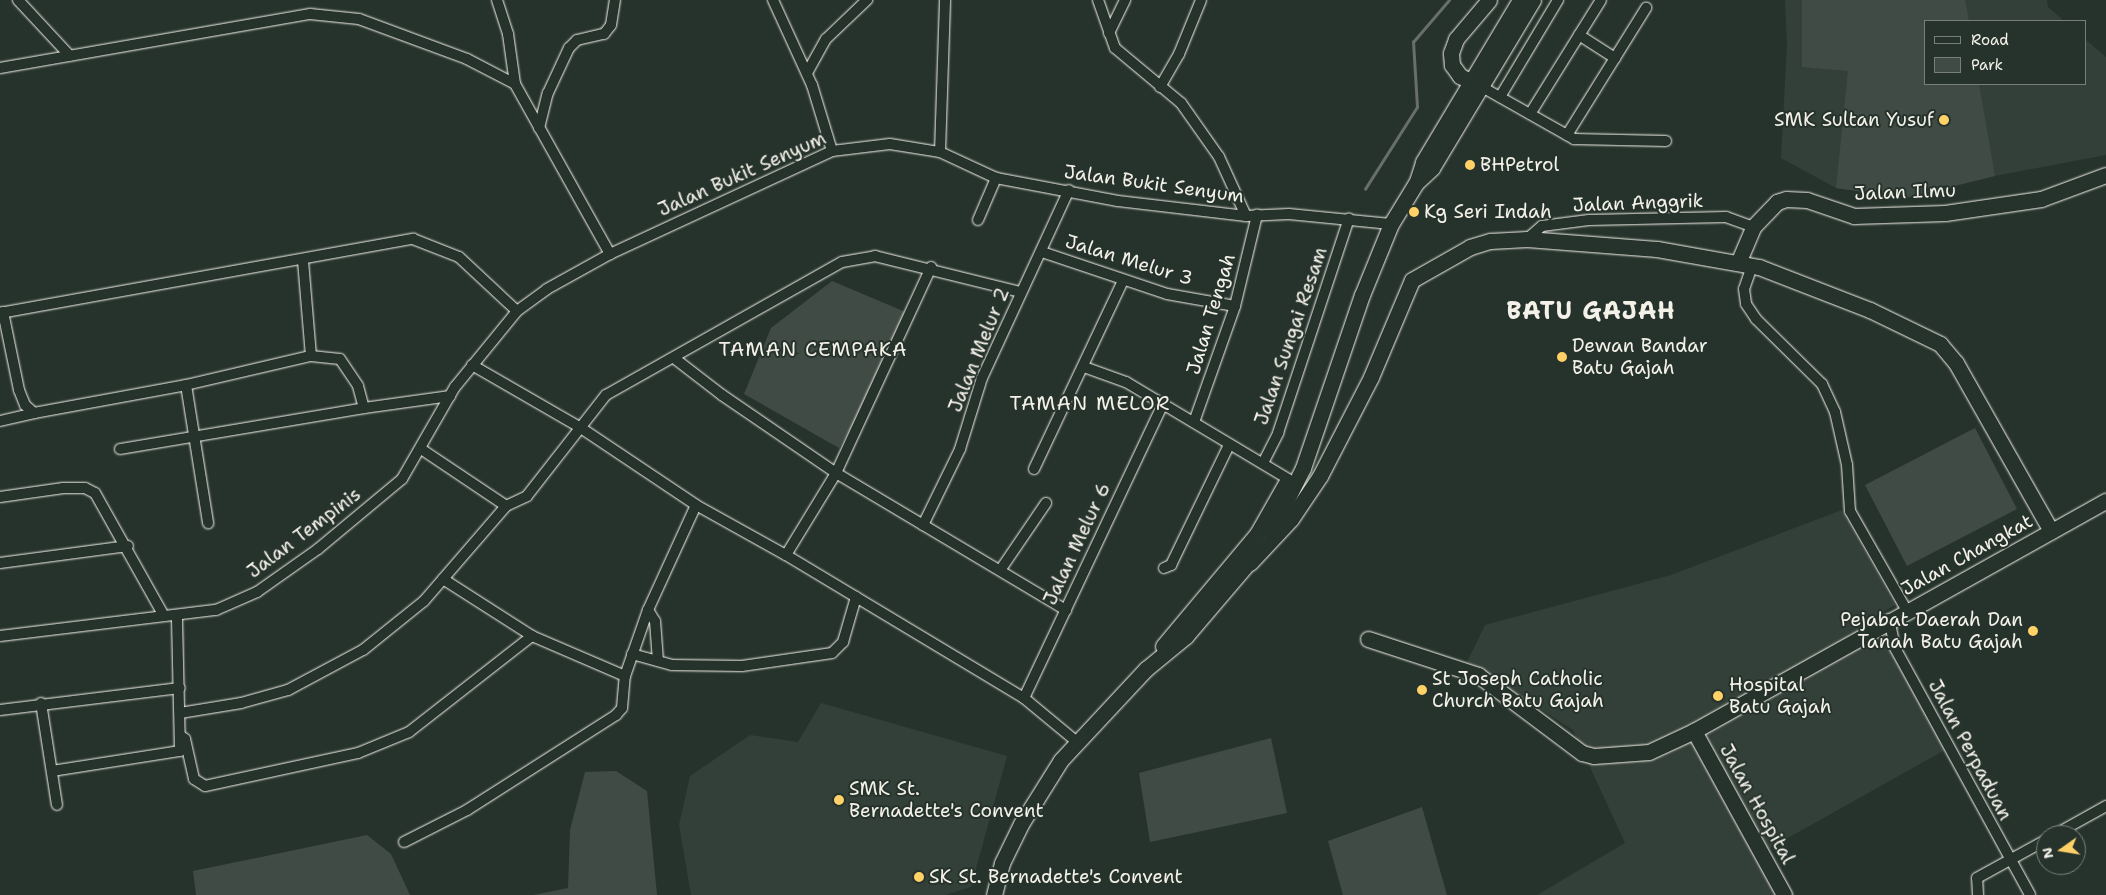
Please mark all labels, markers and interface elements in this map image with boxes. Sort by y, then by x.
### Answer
legend [1924,20,2086,85]
text: Road [1971,30,2009,50]
text: Park [1971,55,2003,75]
place label: SMK Sultan Yusuf [1774,109,1934,131]
marker: SMK Sultan Yusuf [1938,114,1950,126]
street label: Jalan Bukit Senyum [655,127,829,221]
place label: BHPetrol [1480,154,1559,176]
marker: BHPetrol [1464,159,1476,171]
street label: Jalan Bukit Senyum [1063,160,1245,208]
street label: Jalan Ilmu [1854,179,1956,205]
street label: Jalan Anggrik [1572,189,1704,217]
place label: Kg Seri Indah [1424,201,1552,223]
marker: Kg Seri Indah [1408,206,1420,218]
street label: Jalan Melur 3 [1062,230,1196,290]
street label: Jalan Sungai Resam [1250,244,1332,428]
street label: Jalan Tengah [1182,251,1240,377]
street label: Jalan Melur 2 [944,284,1014,416]
district label: BATU GAJAH [1505,298,1677,326]
place label: Dewan Bandar Batu Gajah [1572,335,1708,379]
district label: TAMAN CEMPAKA [717,337,909,361]
marker: Dewan Bandar Batu Gajah [1556,351,1568,363]
district label: TAMAN MELOR [1008,391,1172,415]
street label: Jalan Melur 6 [1039,479,1115,609]
street label: Jalan Tempinis [243,483,365,583]
street label: Jalan Changkat [1897,509,2037,601]
place label: Pejabat Daerah Dan Tanah Batu Gajah [1840,609,2023,653]
marker: Pejabat Daerah Dan Tanah Batu Gajah [2027,625,2039,637]
place label: St Joseph Catholic Church Batu Gajah [1432,668,1604,712]
place label: Hospital Batu Gajah [1729,674,1832,718]
street label: Jalan Perpaduan [1923,676,2017,824]
marker: St Joseph Catholic Church Batu Gajah [1416,684,1428,696]
marker: Hospital Batu Gajah [1711,689,1725,703]
street label: Jalan Hospital [1715,740,1799,868]
place label: SMK St. Bernadette's Convent [849,778,1044,822]
marker: SMK St. Bernadette's Convent [833,794,845,806]
north arrow [2036,825,2086,875]
text: N [2037,846,2057,861]
place label: SK St. Bernadette's Convent [929,866,1183,888]
marker: SK St. Bernadette's Convent [913,871,925,883]

